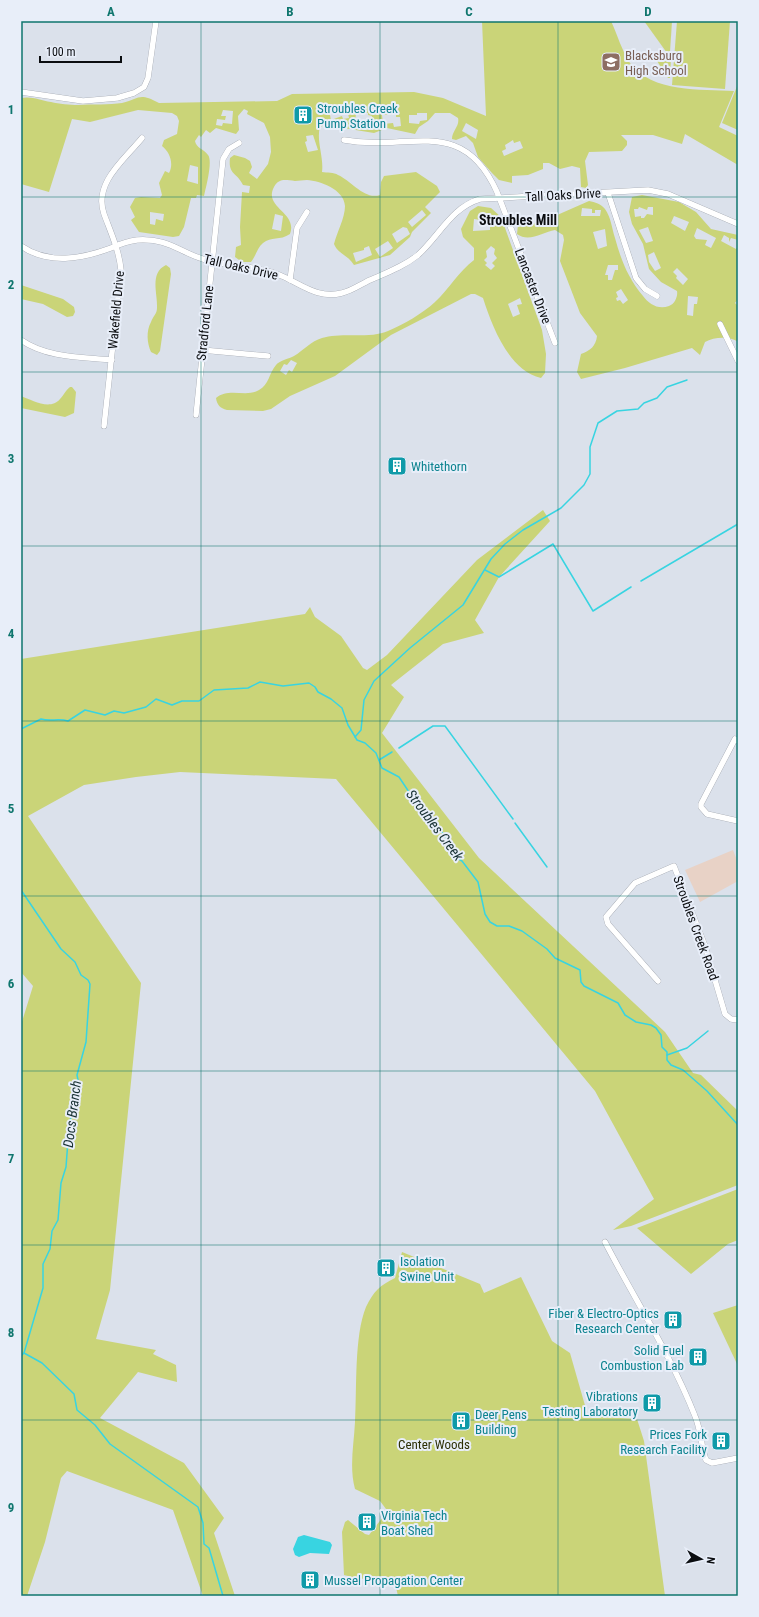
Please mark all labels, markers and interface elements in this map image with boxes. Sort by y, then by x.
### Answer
text: A [107,4,115,19]
text: B [286,4,294,19]
text: C [465,4,473,19]
text: D [644,4,652,19]
scale bar [40,38,121,64]
text: 100 m [46,45,76,59]
place label: Blacksburg High School [625,48,687,78]
school or university icon: Blacksburg High School [600,51,622,73]
place label: Stroubles Creek Pump Station [317,101,398,131]
text: 1 [8,102,14,117]
building icon: Stroubles Creek Pump Station [292,104,314,126]
street label: Tall Oaks Drive [525,186,601,204]
district label: Stroubles Mill [479,212,557,228]
street label: Lancaster Drive [512,246,554,326]
street label: Tall Oaks Drive [202,251,280,283]
street label: Wakefield Drive [105,270,127,350]
text: 2 [8,277,15,292]
street label: Stradford Lane [194,285,216,361]
text: 3 [8,451,14,466]
building icon: Whitethorn [386,455,408,477]
place label: Whitethorn [411,459,467,474]
text: 4 [8,626,15,641]
water label: Stroubles Creek [403,786,467,864]
text: 5 [8,801,15,816]
street label: Stroubles Creek Road [670,874,722,982]
text: 6 [8,976,15,991]
water label: Docs Branch [60,1080,84,1148]
text: 7 [8,1151,15,1166]
place label: Isolation Swine Unit [400,1254,454,1284]
building icon: Isolation Swine Unit [375,1257,397,1279]
place label: Fiber & Electro-Optics Research Center [548,1306,659,1336]
building icon: Fiber & Electro-Optics Research Center [662,1309,684,1331]
text: 8 [8,1325,14,1340]
place label: Solid Fuel Combustion Lab [600,1343,684,1373]
building icon: Solid Fuel Combustion Lab [687,1346,709,1368]
place label: Vibrations Testing Laboratory [542,1389,639,1419]
building icon: Vibrations Testing Laboratory [641,1392,663,1414]
place label: Deer Pens Building [475,1407,527,1437]
building icon: Deer Pens Building [450,1410,472,1432]
place label: Prices Fork Research Facility [620,1427,708,1457]
building icon: Prices Fork Research Facility [710,1430,732,1452]
park label: Center Woods [398,1437,470,1452]
text: 9 [8,1500,14,1515]
place label: Virginia Tech Boat Shed [381,1508,447,1538]
building icon: Virginia Tech Boat Shed [356,1511,378,1533]
north arrow [681,1539,721,1579]
text: N [703,1556,717,1565]
building icon: Mussel Propagation Center [299,1569,321,1591]
place label: Mussel Propagation Center [324,1573,463,1588]

